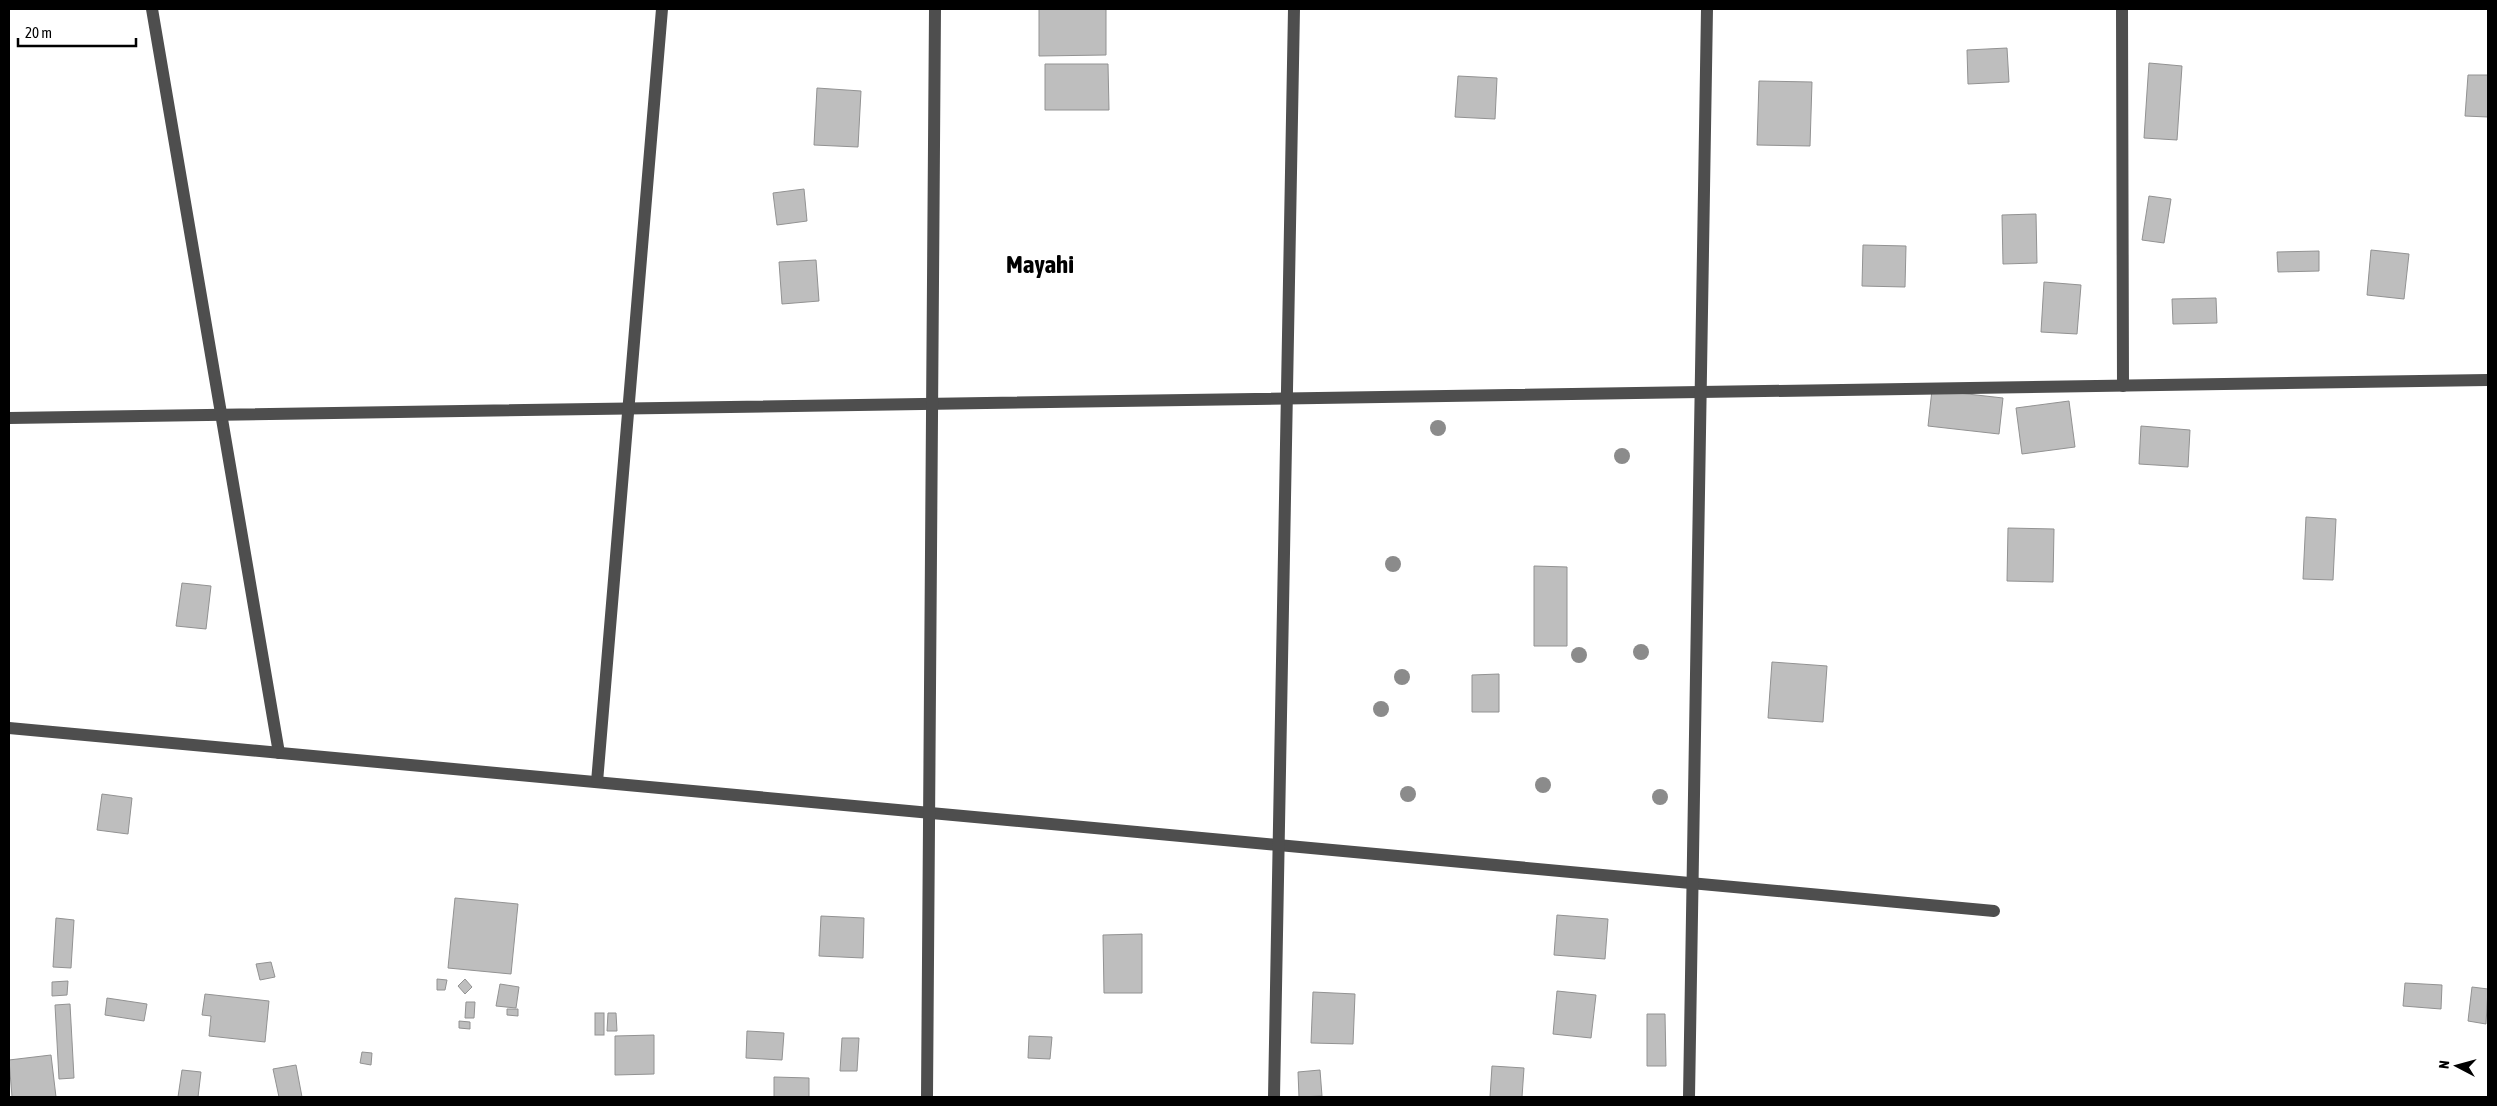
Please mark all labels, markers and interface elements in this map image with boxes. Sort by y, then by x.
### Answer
scale bar [18,15,135,47]
text: 20 m [25,24,52,41]
district label: Mayahi [1006,250,1074,278]
north arrow [2432,1041,2482,1091]
text: N [2436,1060,2452,1070]

